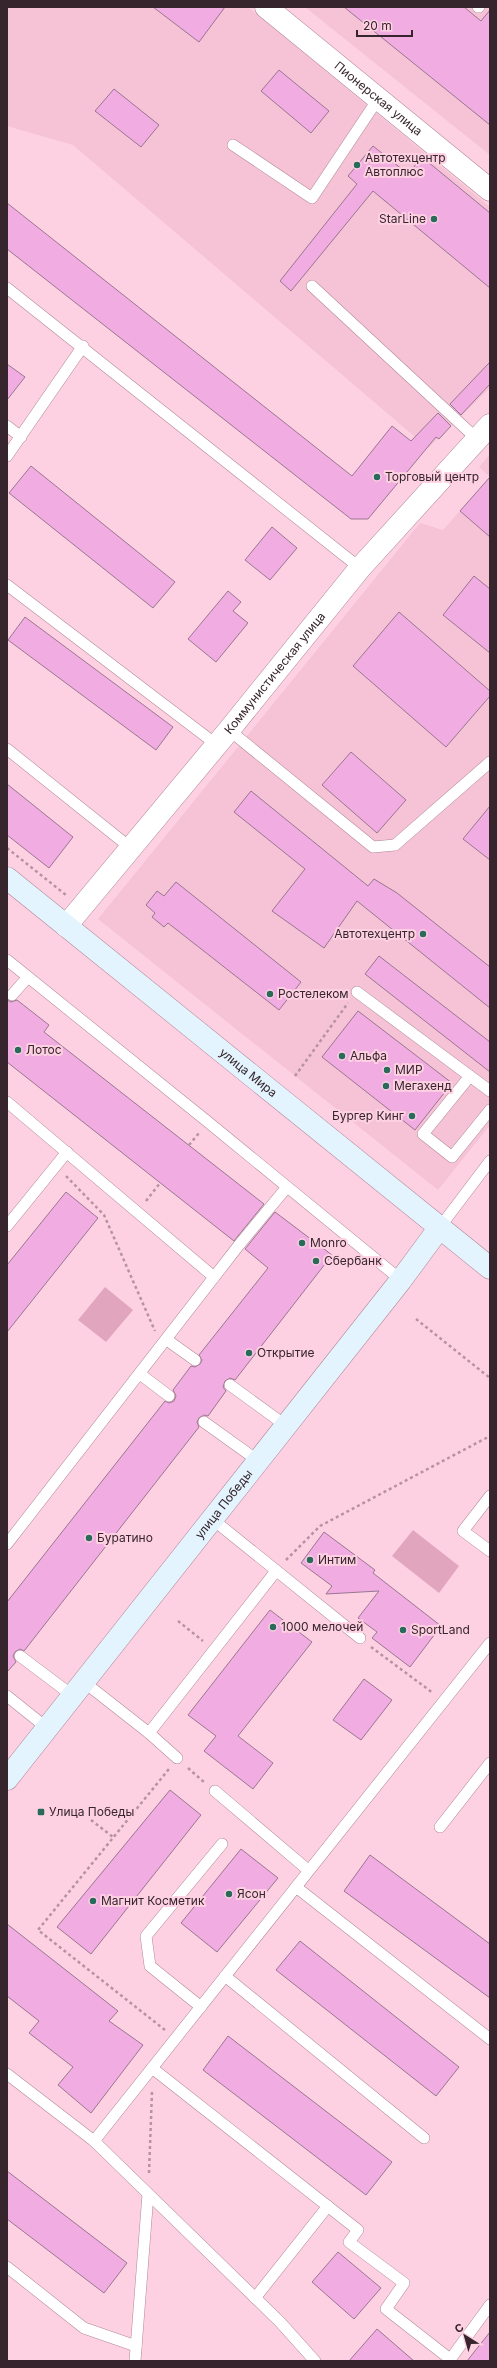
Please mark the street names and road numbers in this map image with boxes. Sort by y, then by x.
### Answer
street label: Пионерская улица [332,58,426,139]
street label: Коммунистическая улица [221,609,328,737]
street label: улица Мира [217,1045,280,1100]
street label: улица Победы [192,1466,255,1542]

